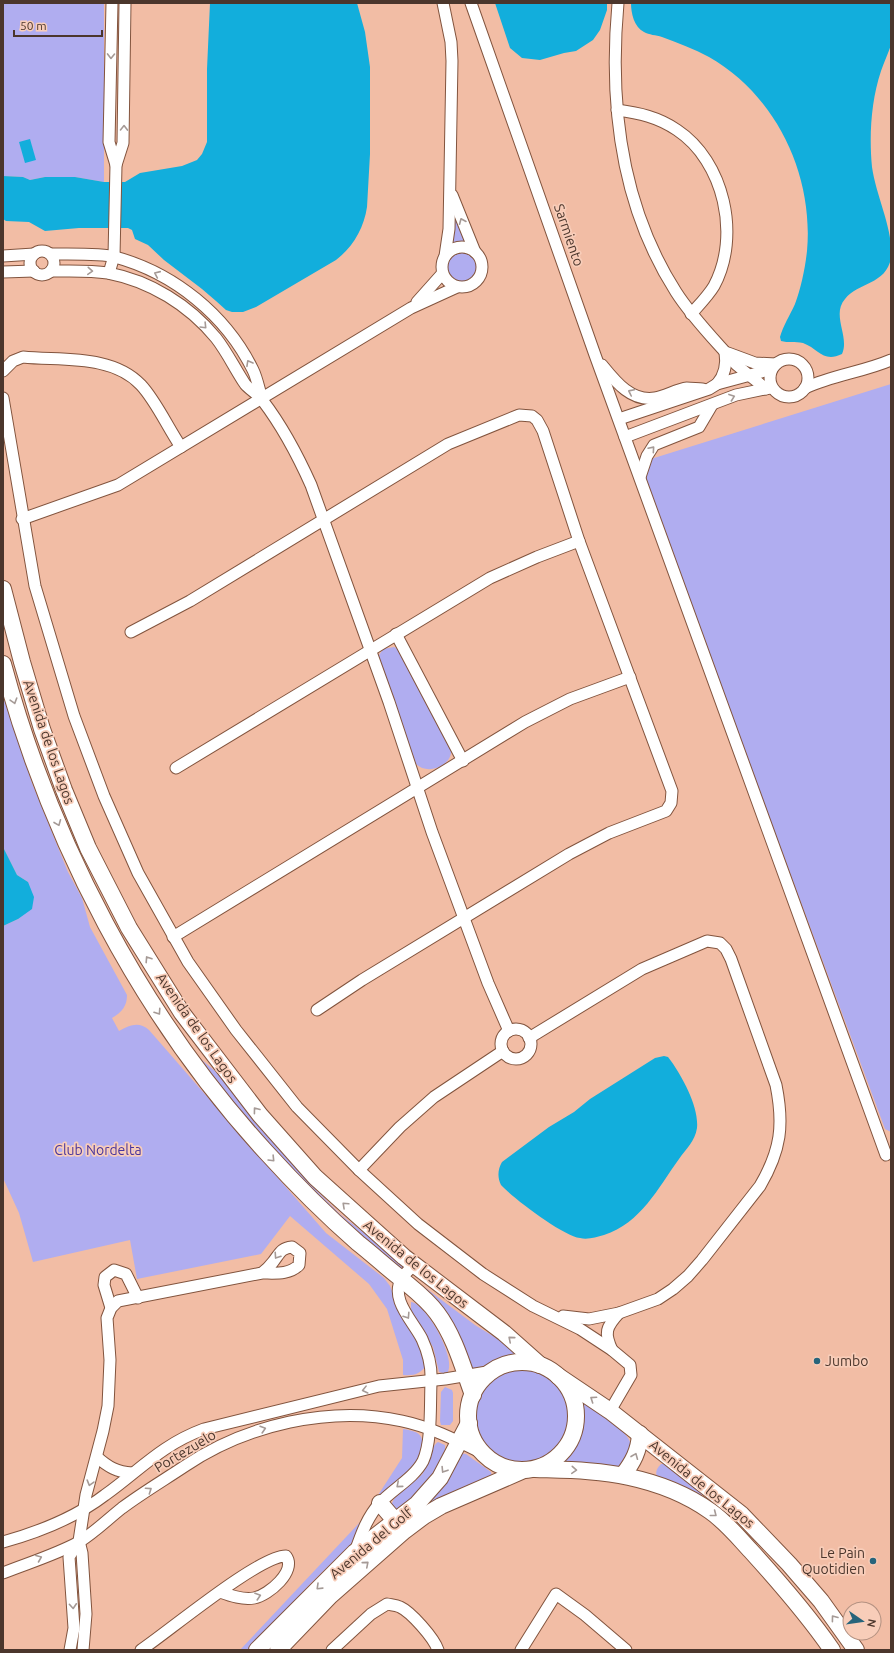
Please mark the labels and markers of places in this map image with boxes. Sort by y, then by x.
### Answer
place label: Jumbo [825,1353,868,1369]
marker: Jumbo [812,1356,822,1366]
place label: Le Pain Quotidien [802,1545,865,1577]
marker: Le Pain Quotidien [868,1556,878,1566]

